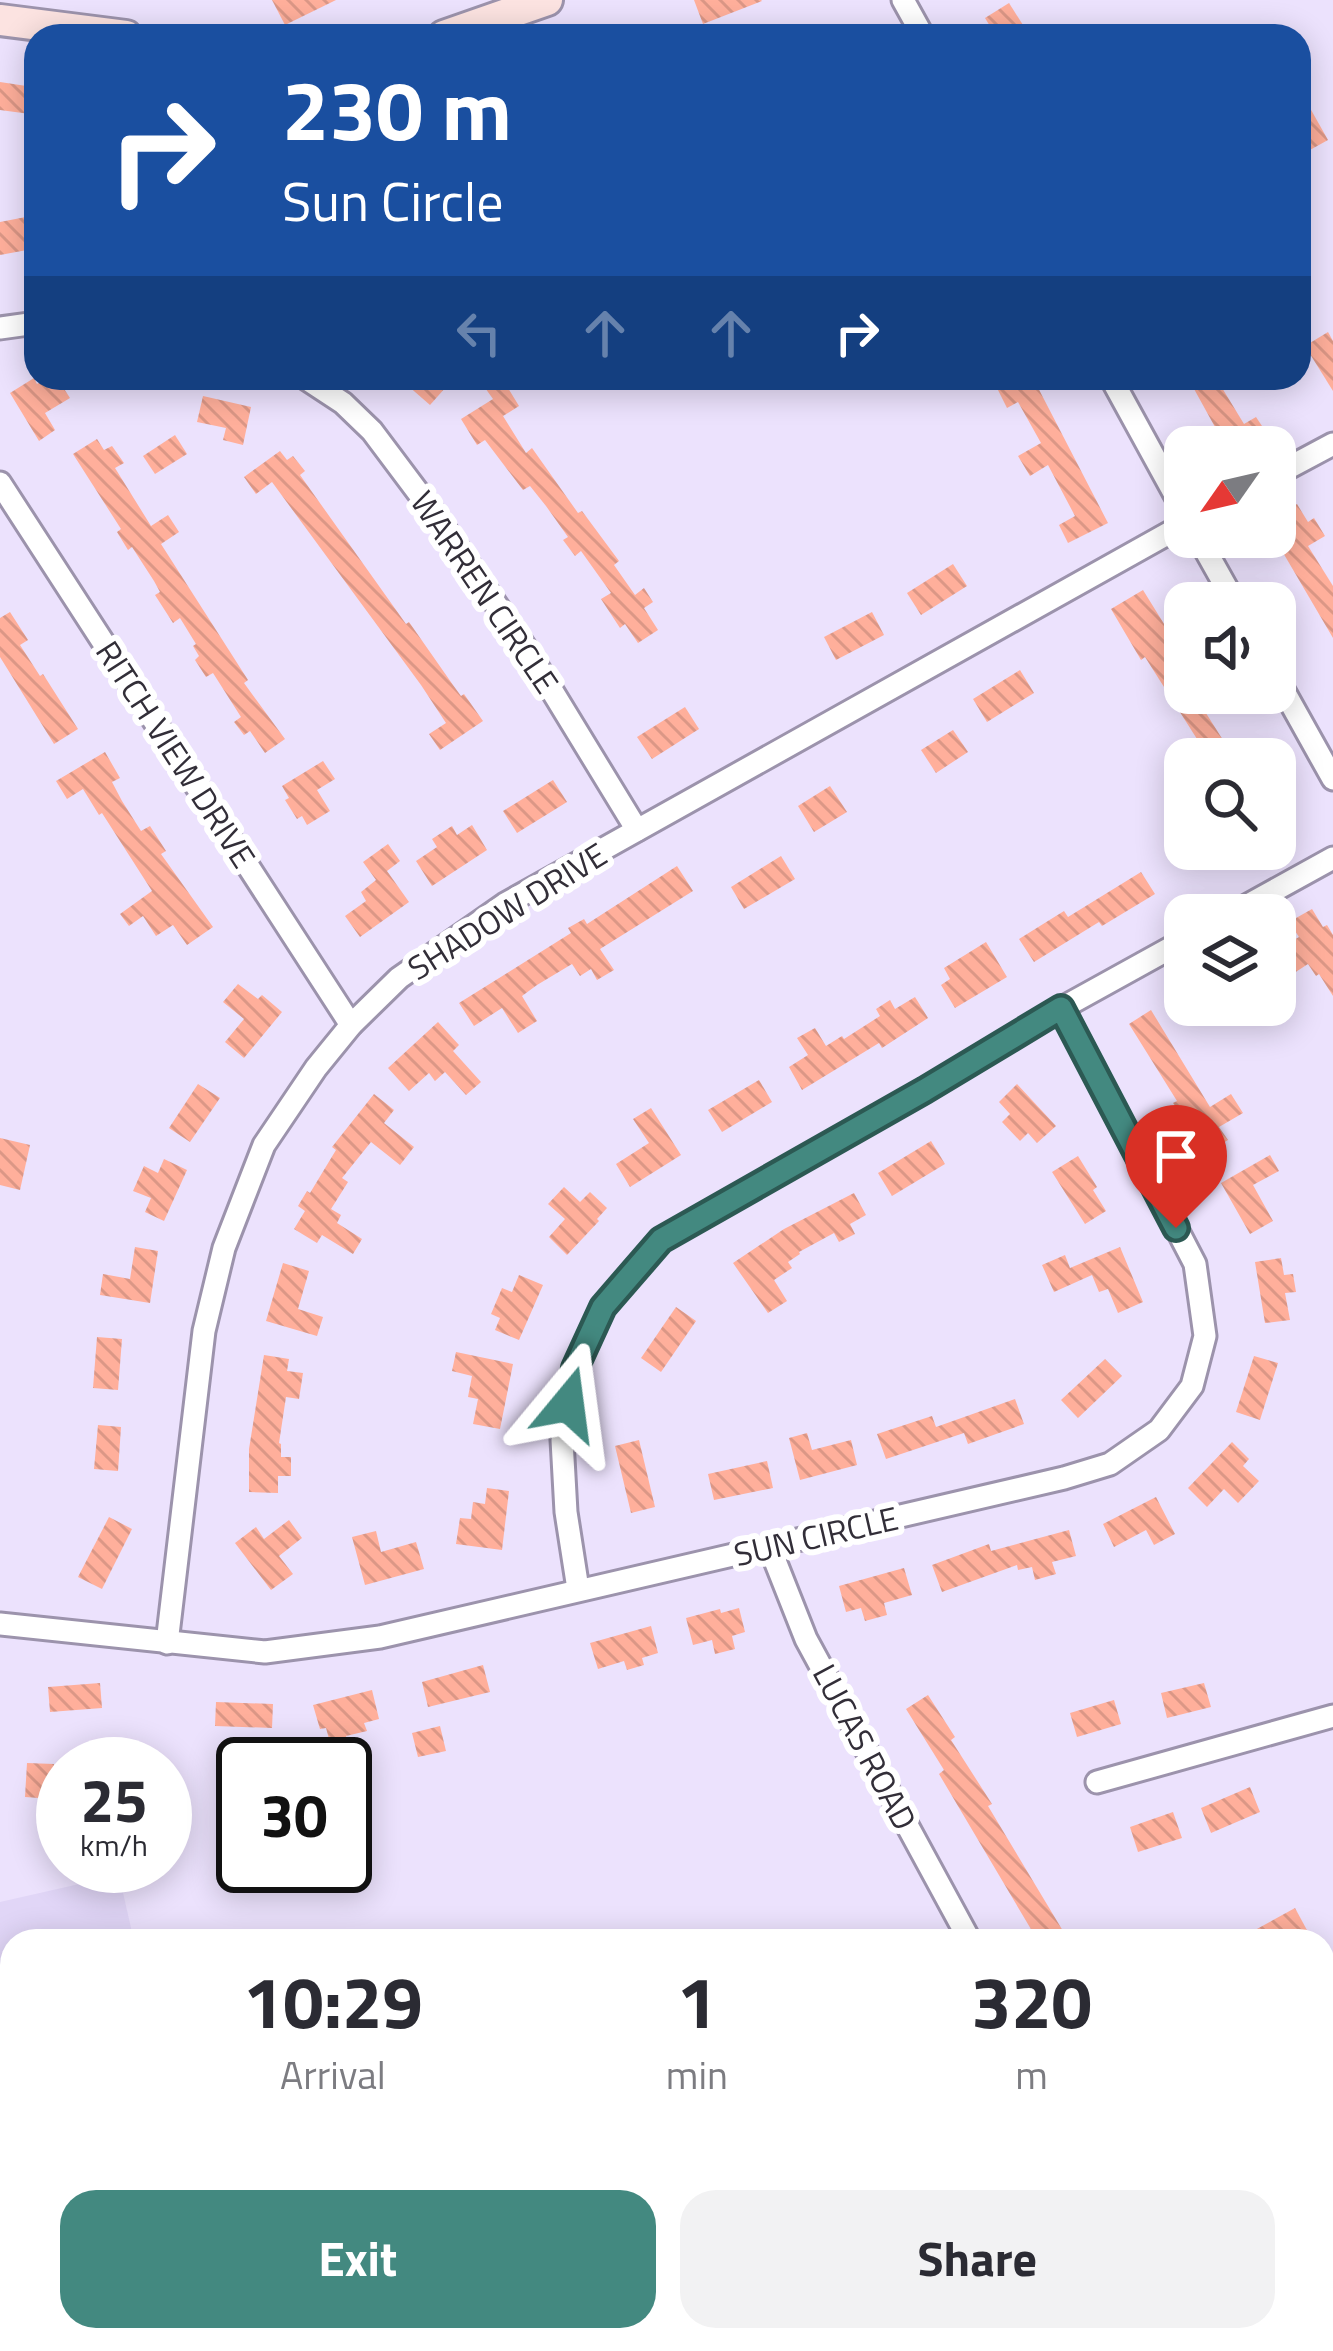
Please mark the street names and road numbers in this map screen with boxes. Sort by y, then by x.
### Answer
street label: WARREN CIRCLE [399,481,571,703]
street label: RITCH VIEW DRIVE [84,630,268,878]
street label: SHADOW DRIVE [398,830,616,992]
street label: SUN CIRCLE [729,1493,903,1579]
street label: LUCAS ROAD [800,1655,930,1839]

